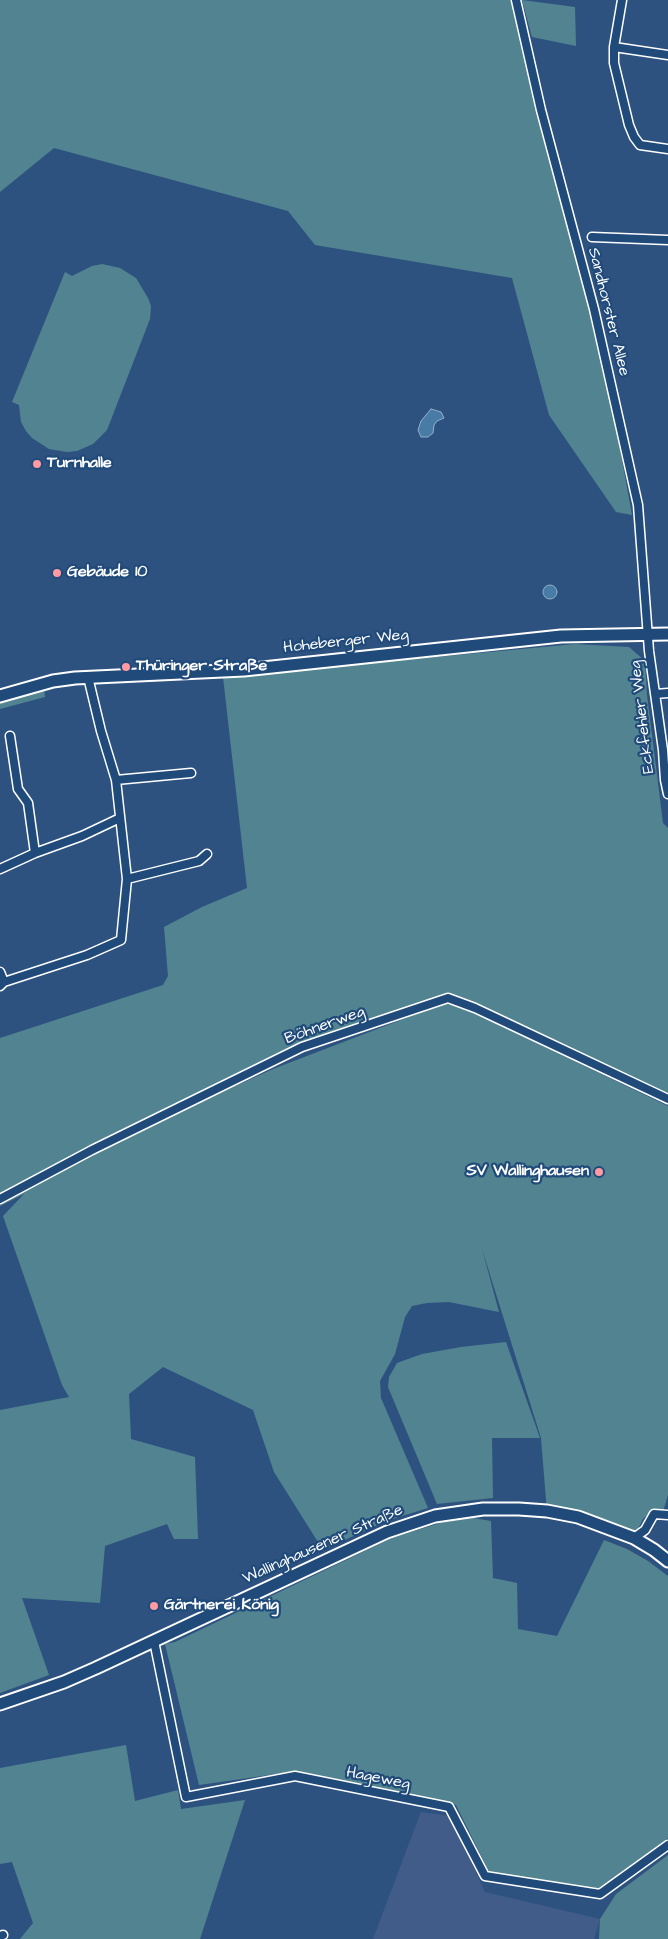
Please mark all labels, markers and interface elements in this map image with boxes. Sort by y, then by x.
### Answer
street label: Sandhorster Allee [583,246,633,378]
place label: Turnhalle [47,454,112,474]
marker: Turnhalle [31,458,43,470]
place label: Gebäude 10 [67,563,147,583]
marker: Gebäude 10 [51,567,63,579]
street label: Hoheberger Weg [282,626,410,658]
place label: Thüringer Straße [136,657,267,677]
street label: Eckfehler Weg [627,659,659,775]
marker: Thüringer Straße [120,661,132,673]
street label: Böhnerweg [282,1003,368,1049]
place label: SV Wallinghausen [467,1162,589,1182]
marker: SV Wallinghausen [593,1166,605,1178]
street label: Wallinghausener Straße [240,1501,406,1589]
place label: Gärtnerei König [164,1596,279,1616]
marker: Gärtnerei König [148,1600,160,1612]
street label: Hageweg [344,1763,412,1795]

